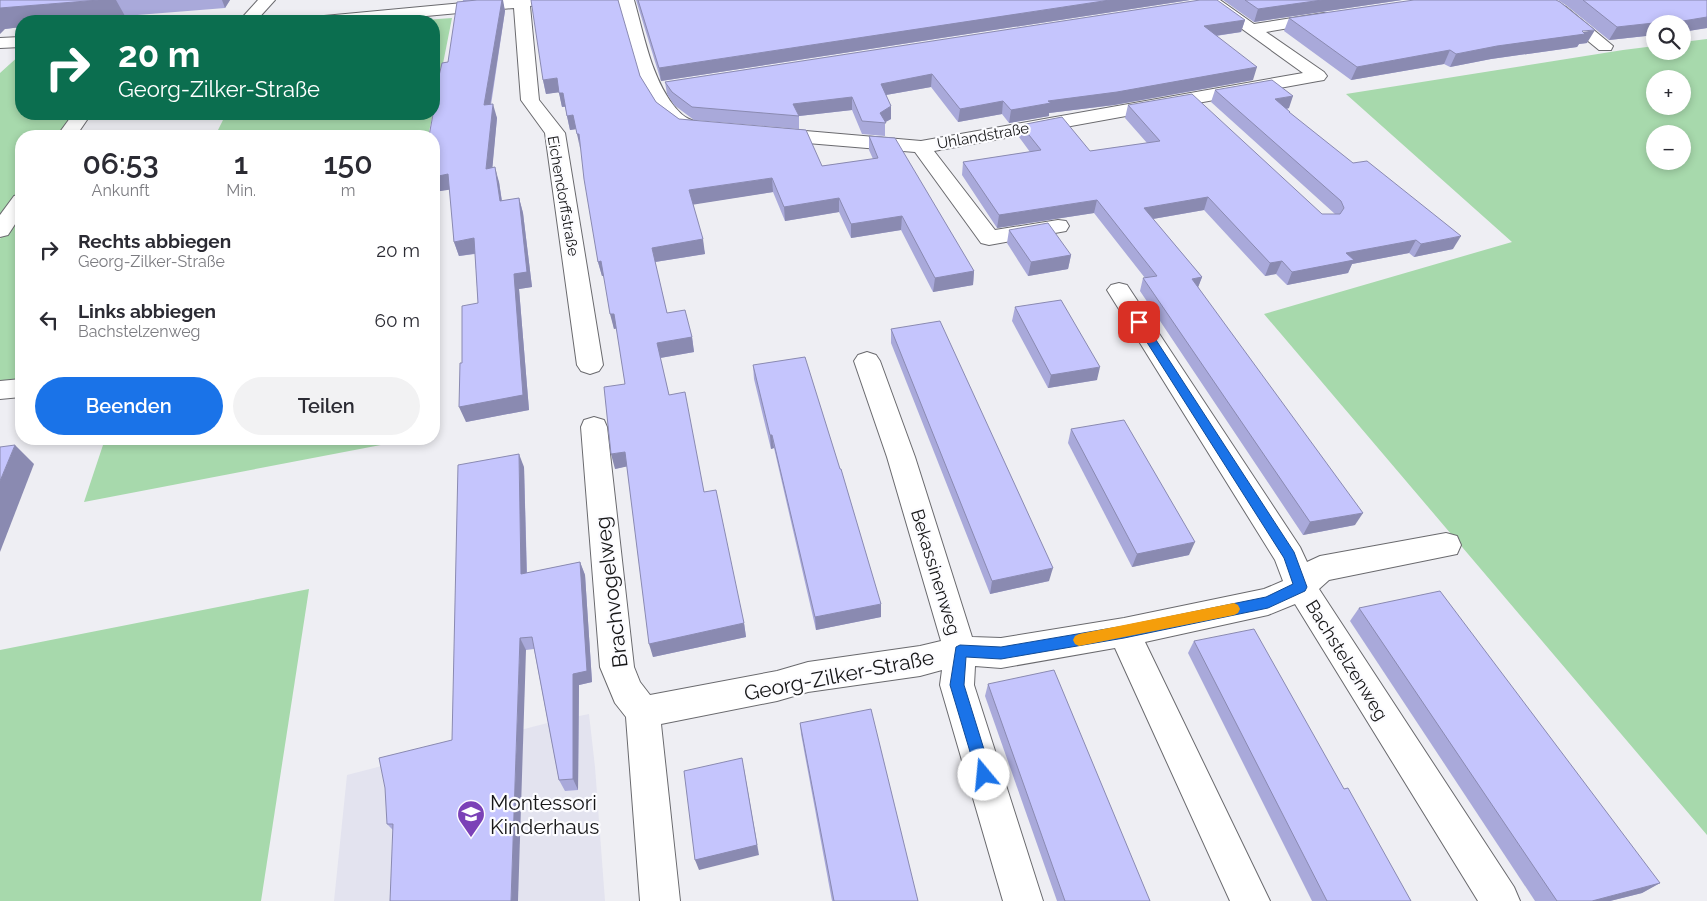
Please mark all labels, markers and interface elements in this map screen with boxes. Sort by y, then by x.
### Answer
map controls [1646,15,1691,170]
button: search [1646,15,1691,60]
text: 20 m [118,34,200,75]
icon: right [35,35,100,100]
button: + [1646,70,1691,115]
text: Georg-Zilker-Straße [118,76,320,102]
street label: Uhlandstraße [936,119,1031,153]
button: − [1646,125,1691,170]
street label: Eichendorffstraße [544,134,582,258]
text: 06:53 [82,146,159,181]
text: 1 [234,146,248,181]
text: 150 [323,146,373,181]
text: Ankunft [92,181,150,200]
text: Min. [226,181,256,200]
text: m [341,181,355,200]
text: Rechts abbiegen [78,230,231,252]
icon: right [35,236,63,264]
text: 20 m [376,239,420,261]
text: Georg-Zilker-Straße [78,252,225,271]
text: Links abbiegen [78,300,216,322]
pin [1118,301,1160,343]
icon: left [35,306,63,334]
icon: arrive [1125,308,1153,336]
text: 60 m [375,309,420,331]
text: Bachstelzenweg [78,322,200,341]
button: Beenden [35,377,223,435]
button: Teilen [233,377,420,435]
street label: Bekassinenweg [907,507,965,637]
street label: Brachvogelweg [589,515,633,669]
street label: Bachstelzenweg [1302,596,1392,724]
street label: Georg-Zilker-Straße [742,644,936,706]
position arrow [957,748,1009,800]
place label: Montessori Kinderhaus [490,790,599,839]
school or university icon: Montessori Kinderhaus [456,799,486,838]

